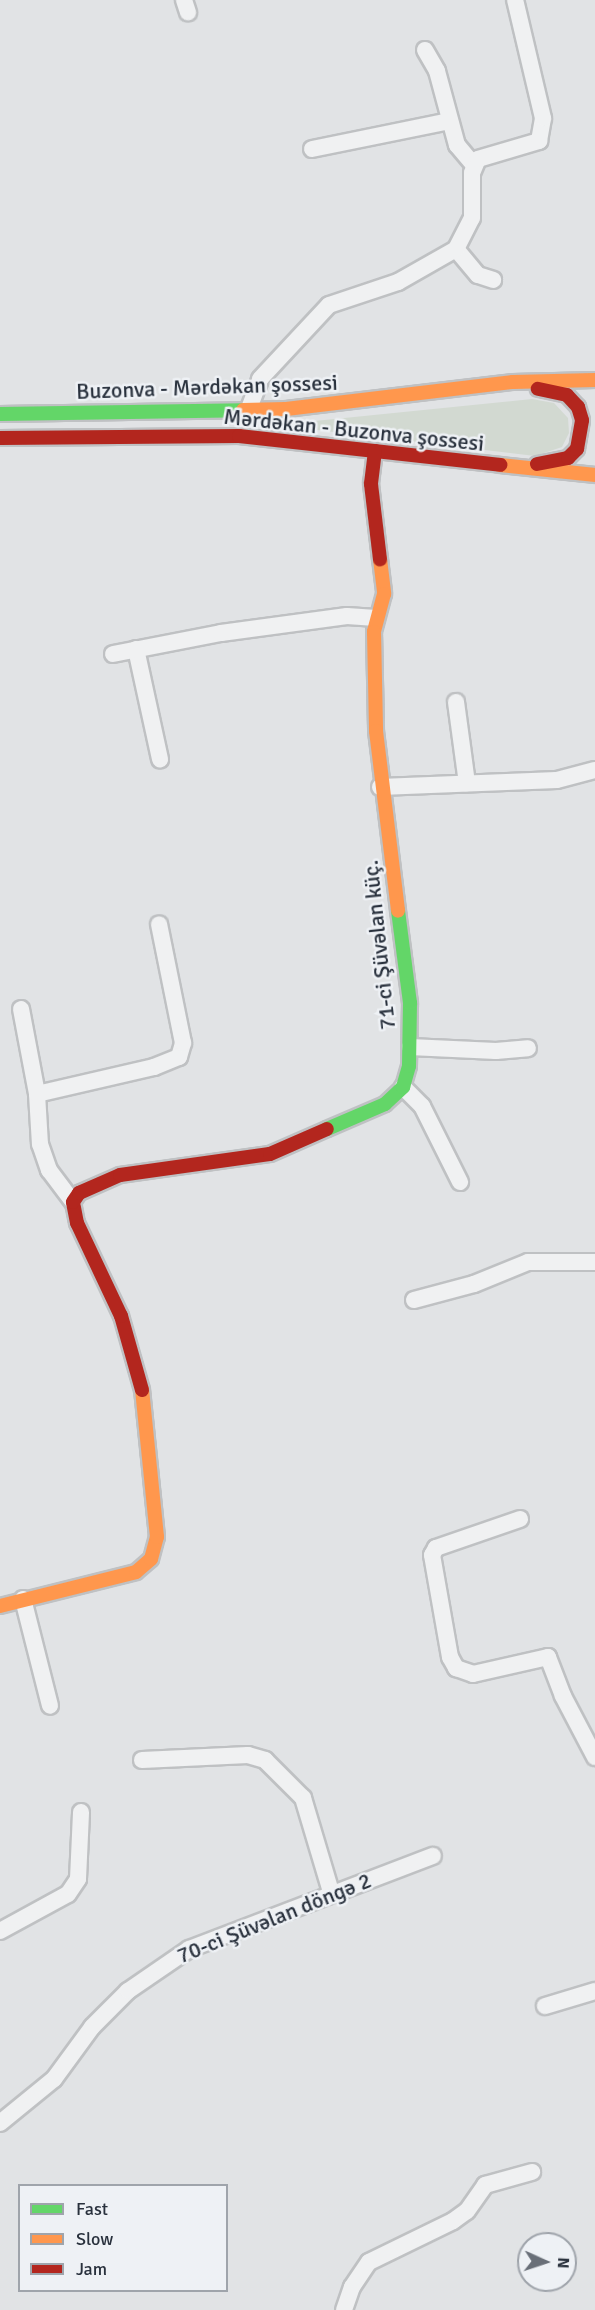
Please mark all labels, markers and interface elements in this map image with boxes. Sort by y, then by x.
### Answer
street label: Buzonva - Mərdəkan şossesi [76,369,338,405]
street label: Mərdəkan - Buzonva şossesi [222,403,486,457]
street label: 71-ci Şüvəlan küç. [357,859,401,1031]
street label: 70-ci Şüvəlan döngə 2 [173,1867,375,1969]
legend [18,2184,228,2292]
text: Fast [76,2198,108,2220]
text: Slow [76,2228,113,2250]
north arrow [517,2232,577,2292]
text: N [553,2257,573,2269]
text: Jam [76,2258,107,2280]

